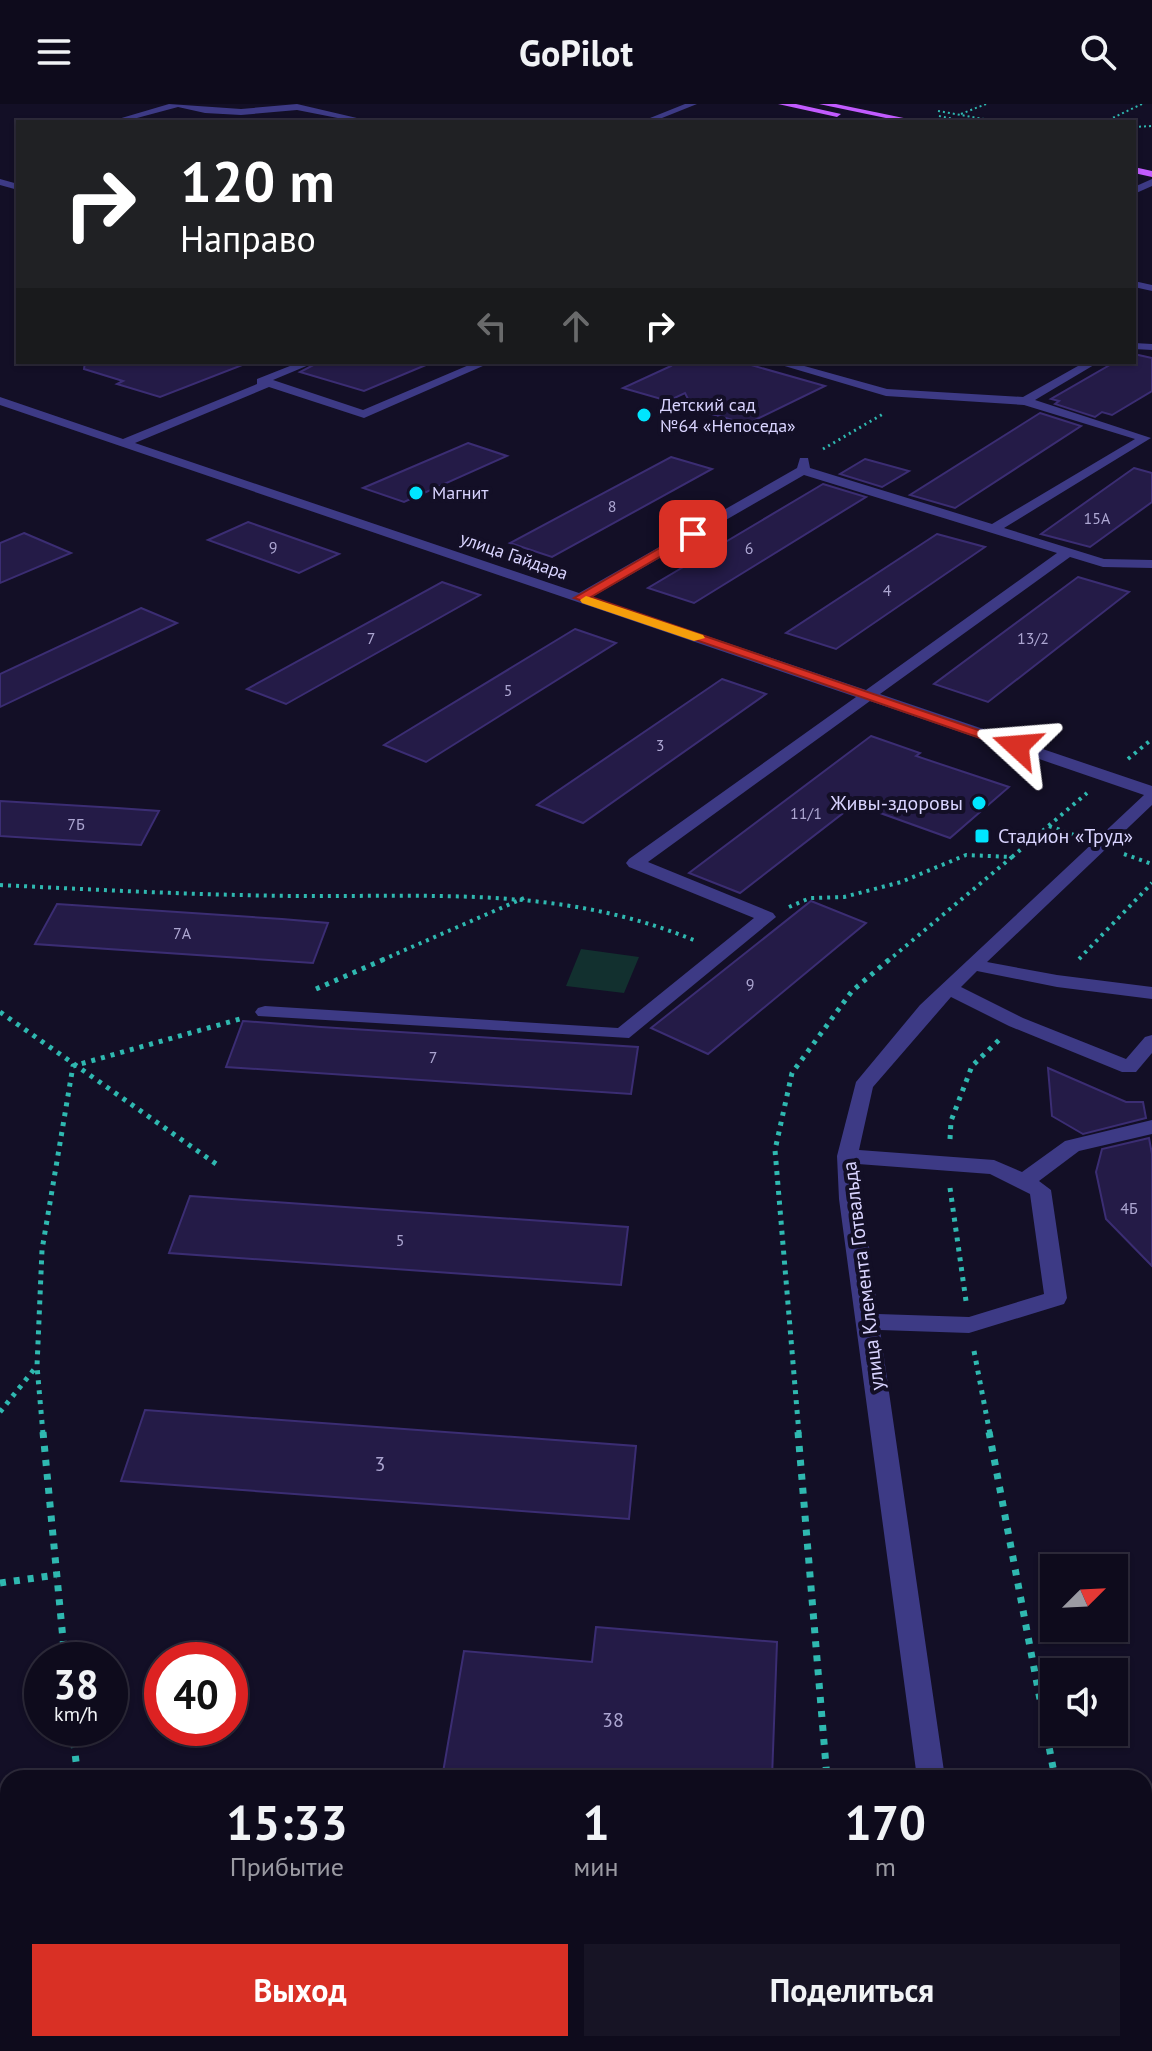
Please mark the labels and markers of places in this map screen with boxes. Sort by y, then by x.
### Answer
place label: Детский сад №64 «Непоседа» [660,393,796,437]
marker: Детский сад №64 «Непоседа» [635,406,653,424]
place label: Магнит [432,481,489,504]
marker: Магнит [407,484,425,502]
pin [659,500,727,568]
place label: Живы-здоровы [830,790,963,816]
marker: Живы-здоровы [970,794,988,812]
place label: Стадион «Труд» [998,823,1133,849]
marker: Стадион «Труд» [973,827,991,845]

